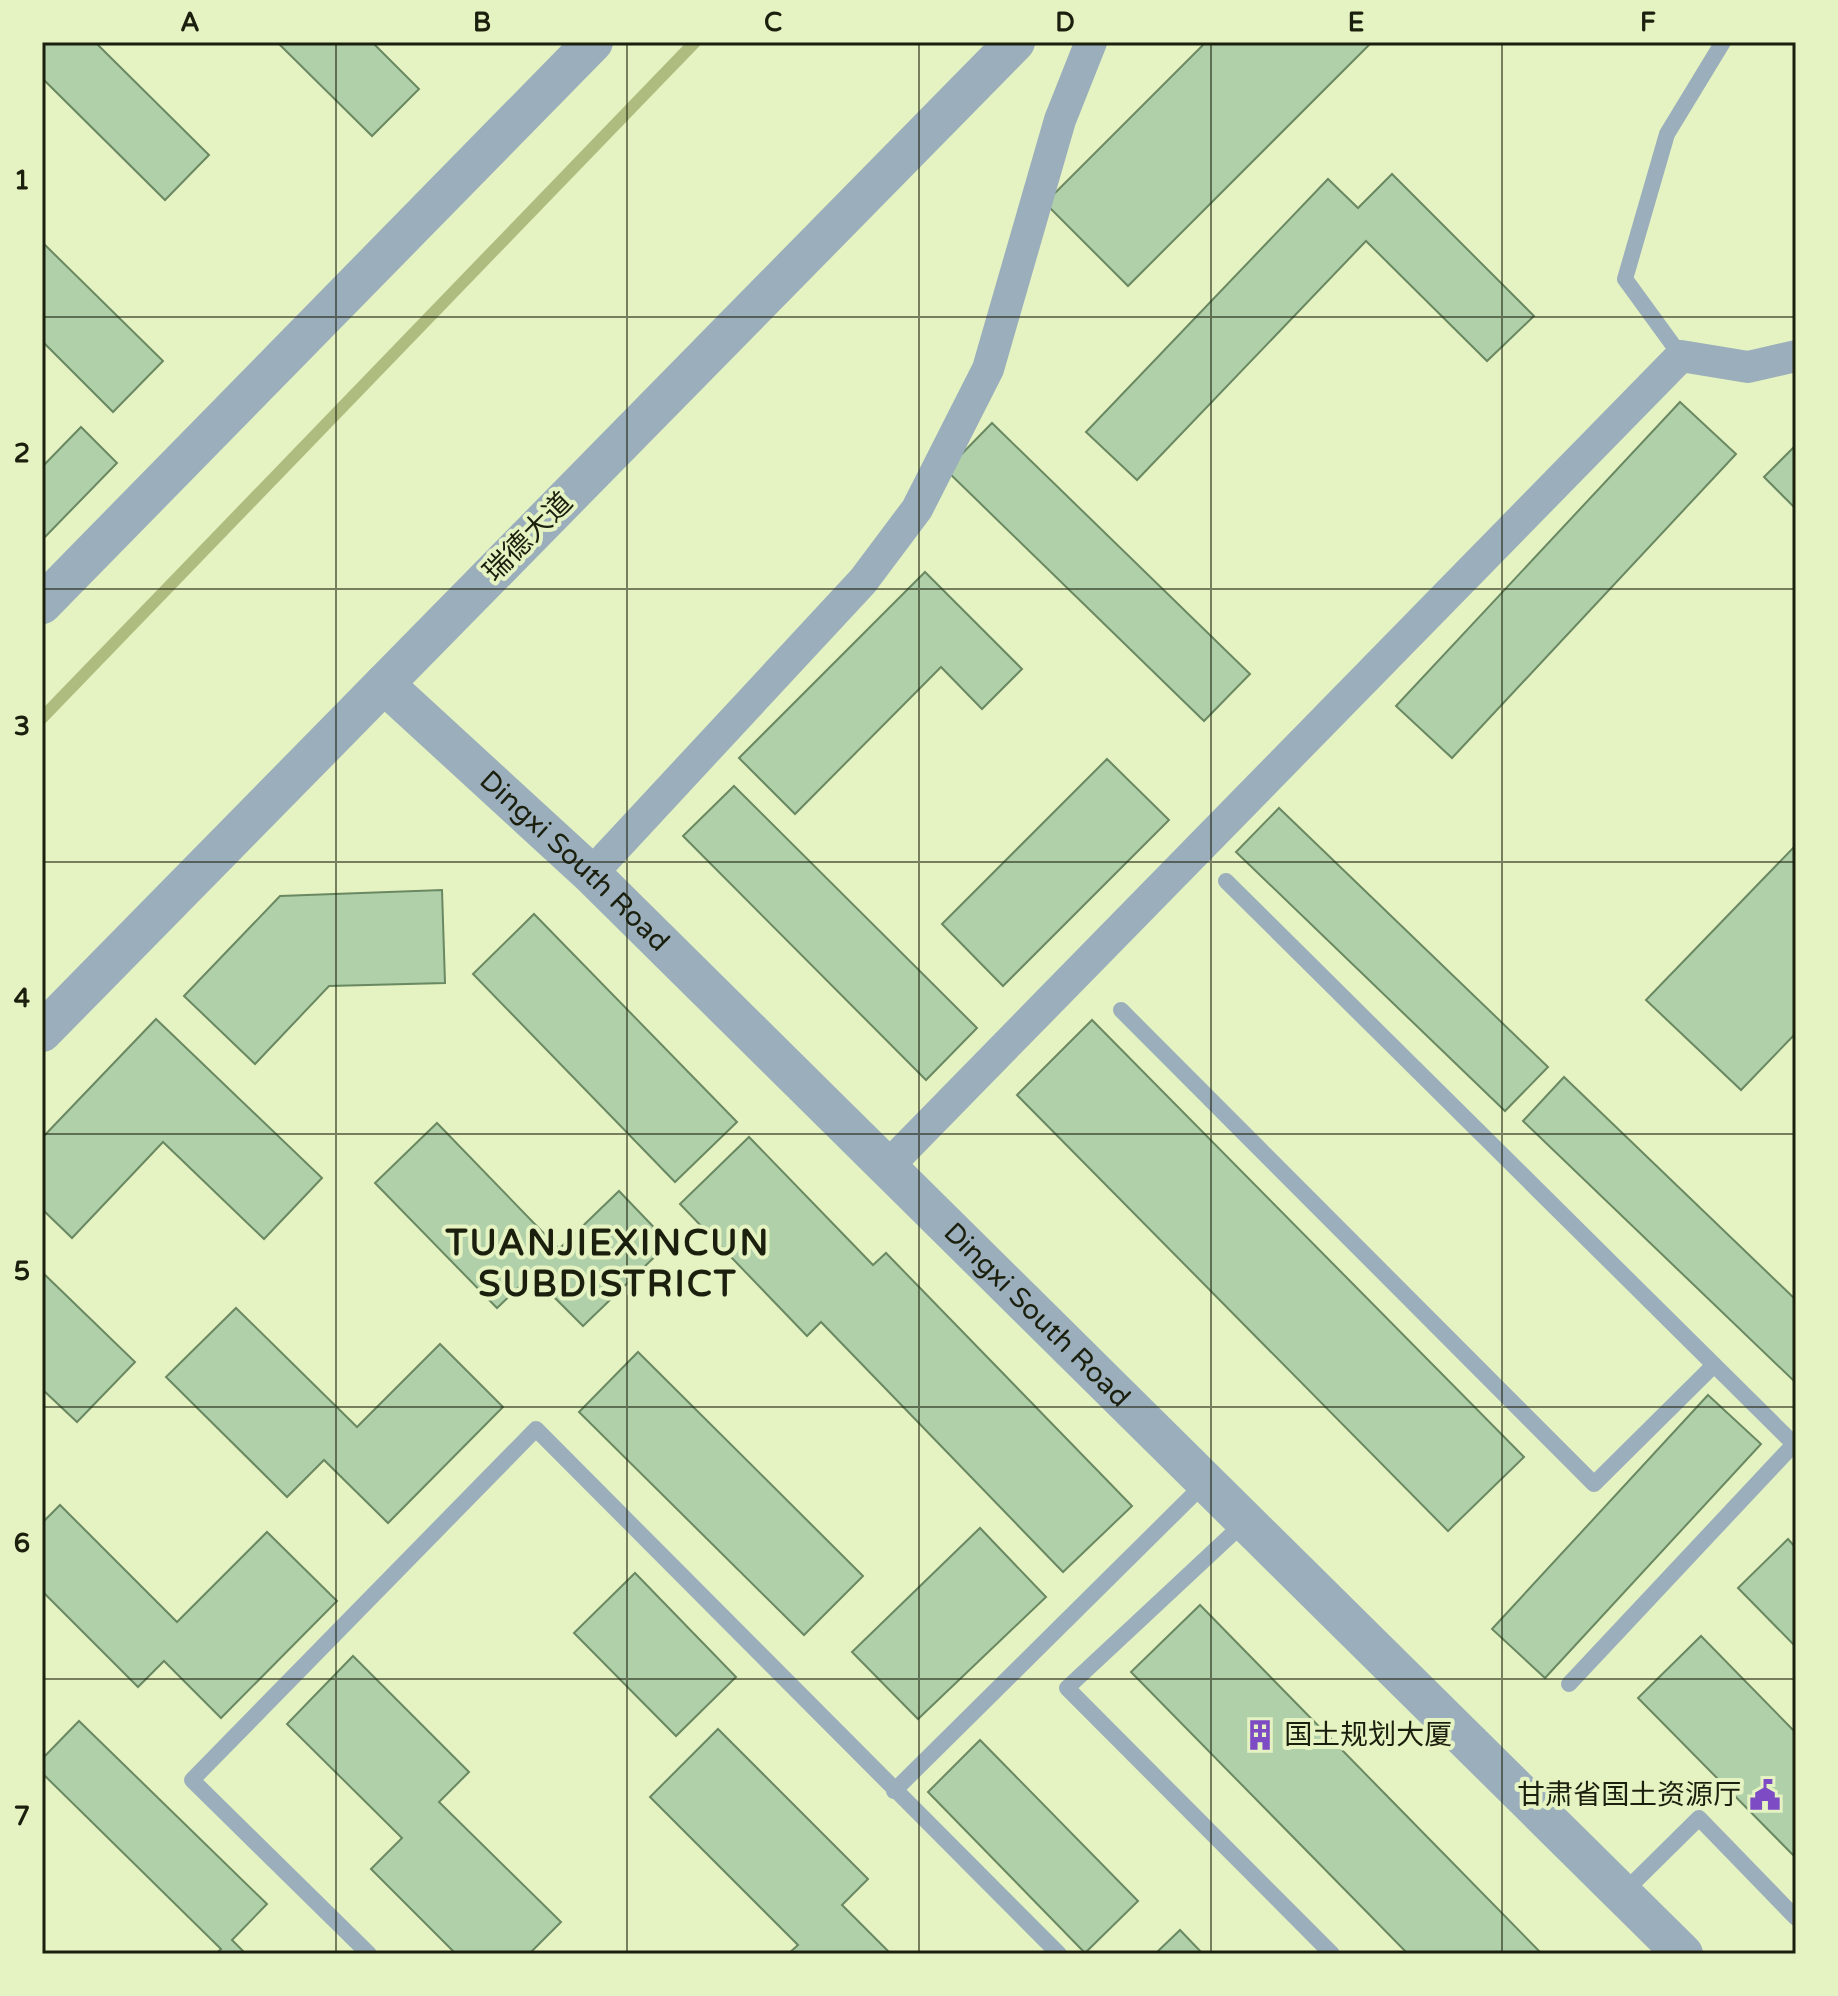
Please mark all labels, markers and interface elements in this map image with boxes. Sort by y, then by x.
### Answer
text: A [180,7,200,38]
text: B [473,7,491,38]
text: C [764,7,782,38]
text: D [1055,7,1075,38]
text: E [1348,7,1364,38]
text: F [1640,7,1656,38]
text: 1 [14,165,30,196]
text: 2 [14,438,30,469]
street label: 瑞德大道 [476,485,580,589]
text: 3 [14,711,30,742]
street label: Dingxi South Road [473,763,676,959]
text: 4 [14,983,30,1014]
street label: Dingxi South Road [937,1216,1137,1414]
district label: TUANJIEXINCUN SUBDISTRICT [445,1222,770,1306]
text: 5 [14,1256,30,1287]
text: 6 [14,1528,30,1559]
building icon: 国土规划大厦 [1243,1718,1277,1752]
place label: 国土规划大厦 [1284,1718,1452,1752]
place label: 甘肃省国土资源厅 [1517,1778,1741,1812]
public building icon: 甘肃省国土资源厅 [1748,1778,1782,1812]
text: 7 [14,1801,30,1832]

